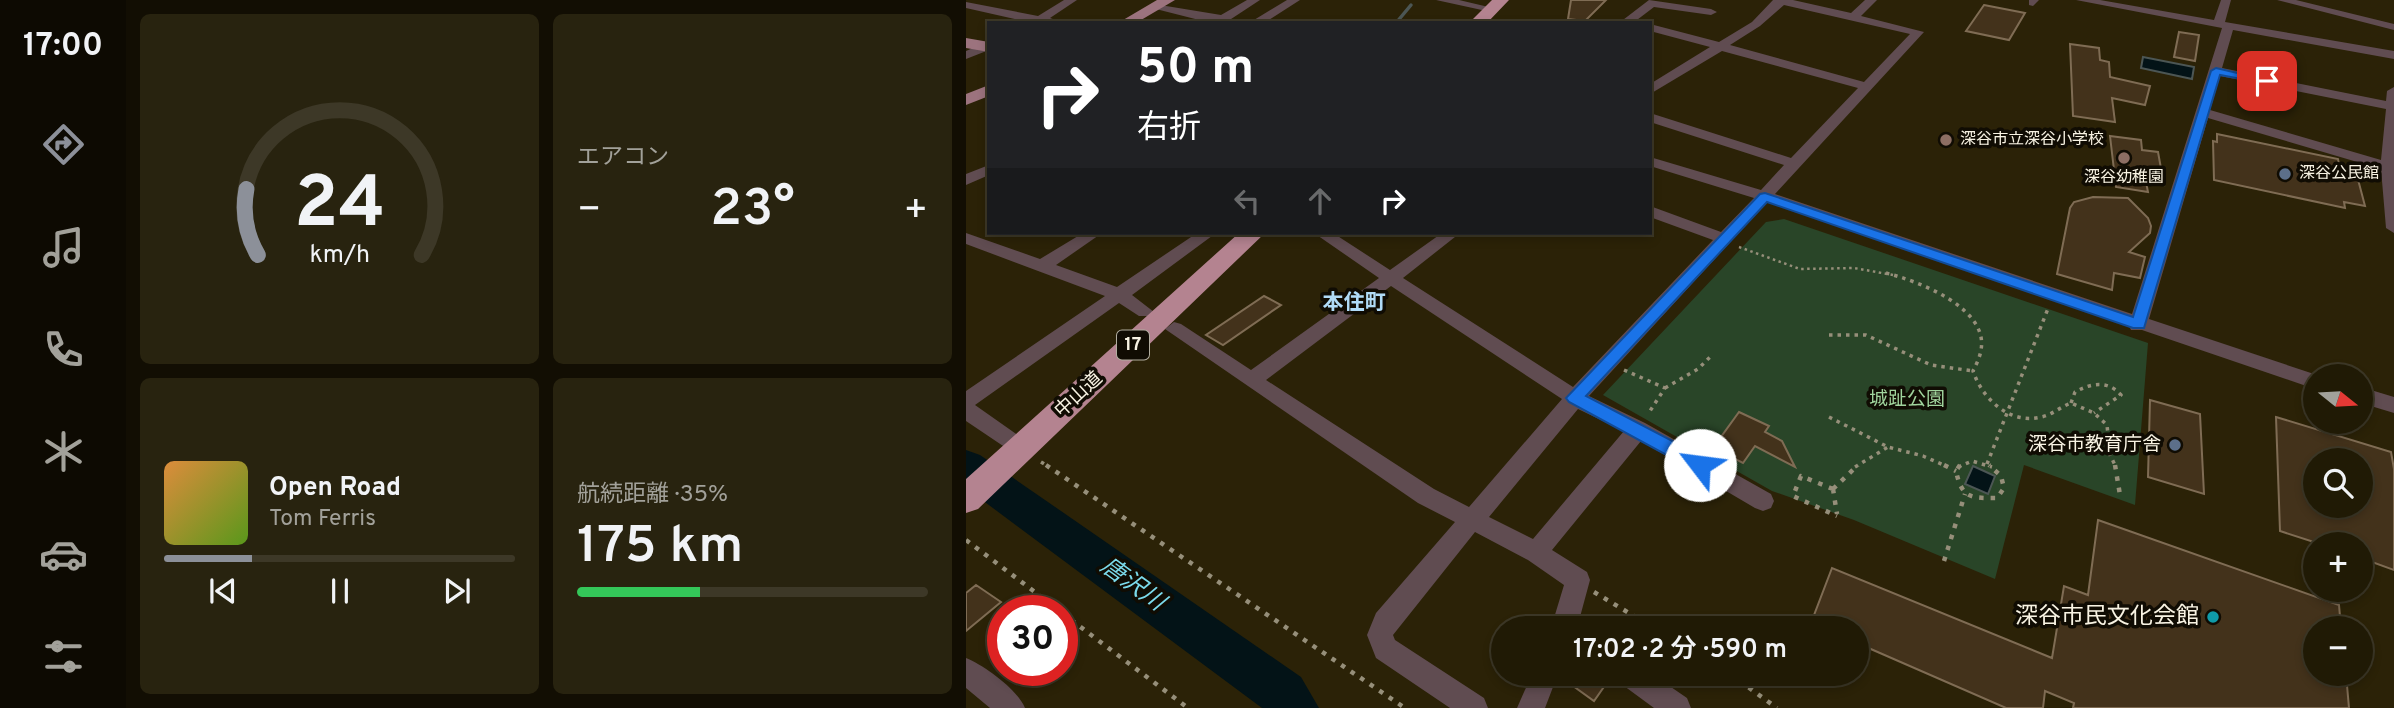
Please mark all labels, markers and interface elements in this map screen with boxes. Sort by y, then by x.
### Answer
text: 17:00 [23,27,103,67]
text: 50 m [1137,39,1254,101]
icon: right [1022,49,1113,140]
pin [2237,51,2297,111]
icon: arrive [2248,62,2286,100]
text: 右折 [1137,109,1201,149]
icon: directions [39,120,88,169]
place label: 深谷市立深谷小学校 [1960,130,2104,150]
marker: 深谷市立深谷小学校 [1938,132,1954,148]
text: エアコン [577,144,669,173]
marker: 深谷幼稚園 [2116,150,2132,166]
text: 24 [294,161,385,253]
place label: 深谷公民館 [2299,164,2379,184]
marker: 深谷公民館 [2277,166,2293,182]
place label: 深谷幼稚園 [2084,168,2164,188]
text: 23° [710,178,795,244]
icon: left [1228,182,1266,220]
icon: ahead [1301,182,1339,220]
icon: right [1374,182,1412,220]
text: − [577,187,602,236]
text: + [903,187,928,236]
icon: music [39,223,88,272]
text: km/h [309,240,370,272]
district label: 本住町 [1323,290,1386,317]
icon: phone [39,325,88,374]
road number: 17 [1117,330,1149,360]
north arrow [2303,364,2373,434]
map controls [2303,364,2373,686]
street label: 中山道 [1050,367,1108,423]
park label: 城趾公園 [1869,388,1945,412]
icon: climate [39,427,88,476]
position arrow [1663,428,1737,502]
place label: 深谷市教育庁舎 [2028,433,2161,457]
marker: 深谷市教育庁舎 [2167,437,2183,453]
button: search [2303,448,2373,518]
text: Open Road [269,472,401,505]
text: 航続距離 · 35% [577,481,728,510]
text: Tom Ferris [269,505,376,534]
text: 175 km [577,515,743,581]
icon: car [39,530,88,579]
button: + [2303,532,2373,602]
water label: 唐沢川 [1094,552,1172,620]
icon: previous [204,572,242,610]
icon: pause [321,572,359,610]
icon: next [438,572,476,610]
speed limit sign: 30 [987,595,1078,686]
place label: 深谷市民文化会館 [2015,603,2199,632]
marker: 深谷市民文化会館 [2205,609,2221,625]
button: − [2303,616,2373,686]
icon: filters [39,632,88,681]
text: 17:02 · 2 分 · 590 m [1573,634,1787,667]

